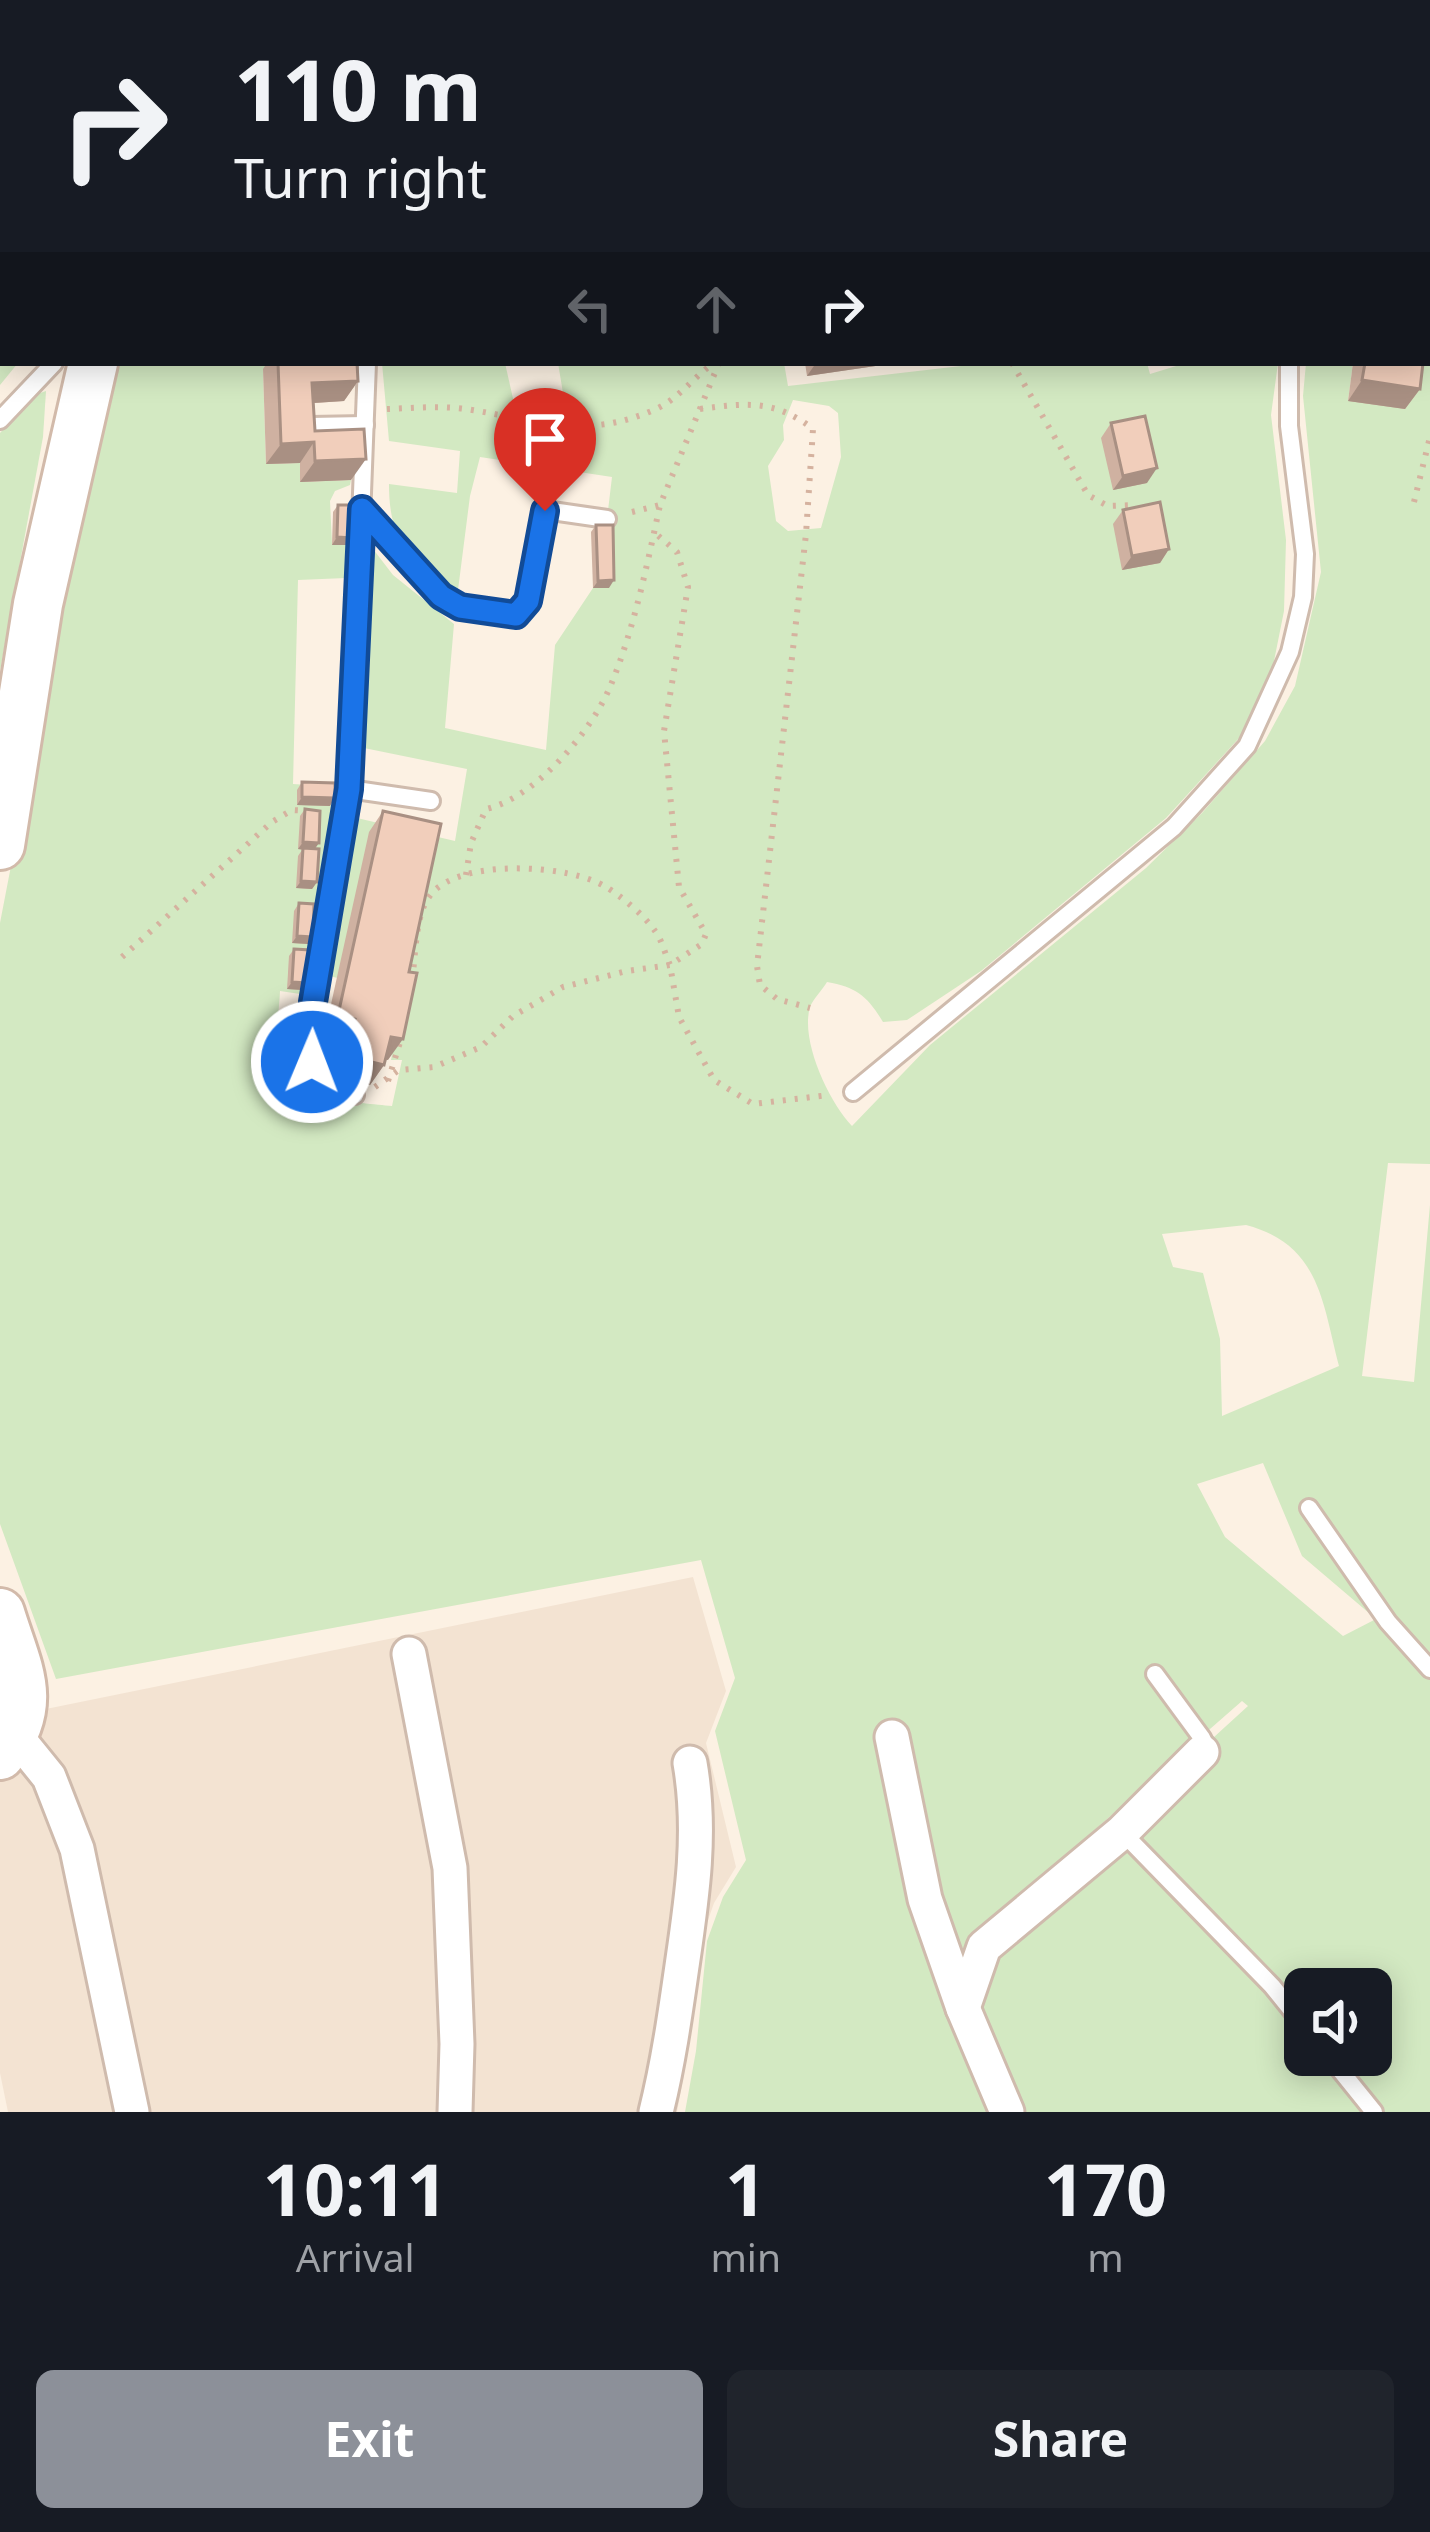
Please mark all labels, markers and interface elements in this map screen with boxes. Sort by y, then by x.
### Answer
text: 110 m [234,31,482,146]
icon: right [36,48,192,204]
text: Turn right [234,140,487,214]
icon: left [557,276,623,342]
icon: ahead [683,276,749,342]
icon: right [809,276,875,342]
pin [494,388,596,511]
icon: arrive [512,406,578,472]
position arrow [249,999,375,1125]
map controls [1284,1968,1392,2076]
button: sound [1284,1968,1392,2076]
text: 10:11 [263,2139,448,2237]
text: 1 [725,2139,766,2237]
text: 170 [1044,2139,1167,2237]
text: Arrival [296,2230,415,2283]
text: min [710,2230,781,2283]
text: m [1087,2230,1124,2283]
button: Exit [36,2370,703,2508]
button: Share [727,2370,1394,2508]

